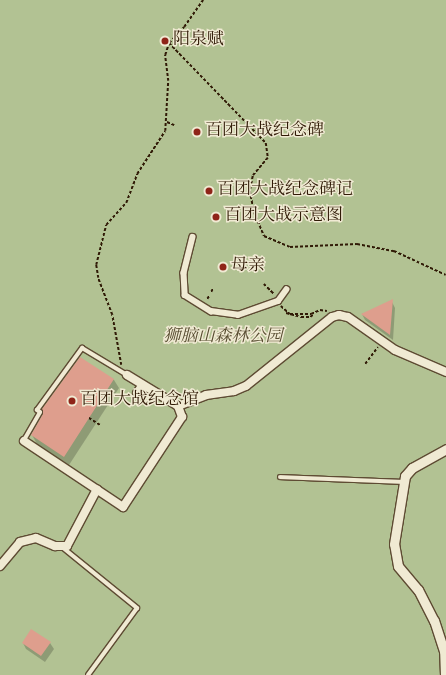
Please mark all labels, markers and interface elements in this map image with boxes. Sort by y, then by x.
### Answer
place label: 阳泉赋 [173,31,224,51]
marker: 阳泉赋 [160,36,170,46]
place label: 百团大战纪念碑 [205,122,324,142]
marker: 百团大战纪念碑 [192,127,202,137]
place label: 百团大战纪念碑记 [217,181,353,201]
marker: 百团大战纪念碑记 [204,186,214,196]
place label: 百团大战示意图 [224,207,343,227]
marker: 百团大战示意图 [211,212,221,222]
place label: 母亲 [231,257,265,277]
marker: 母亲 [218,262,228,272]
park label: 狮脑山森林公园 [164,328,282,348]
place label: 百团大战纪念馆 [80,391,199,411]
marker: 百团大战纪念馆 [67,396,77,406]

